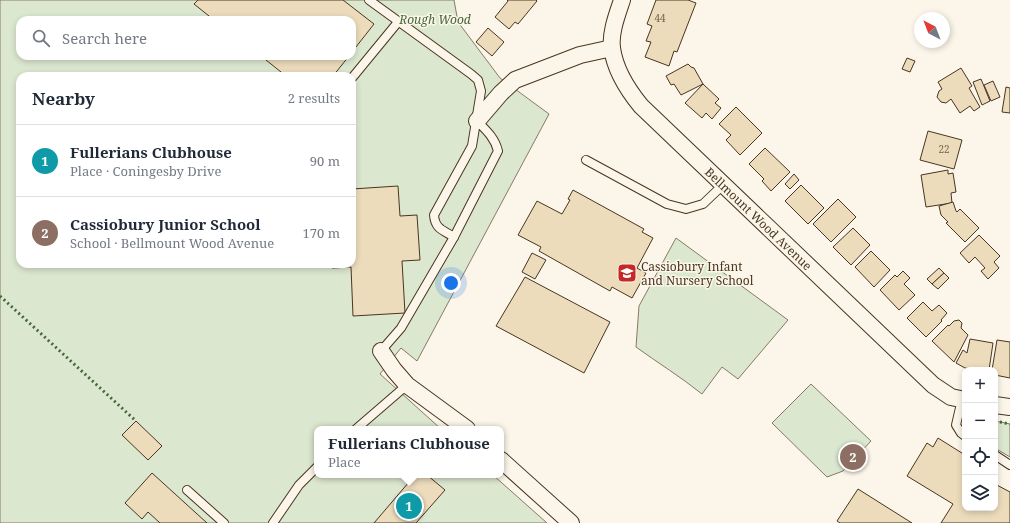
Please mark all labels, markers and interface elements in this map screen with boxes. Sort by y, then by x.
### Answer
park label: Rough Wood [398,11,471,28]
house number: 44 [654,11,666,25]
north arrow [914,12,950,48]
search box [16,16,356,60]
icon: search [30,27,52,49]
text: Search here [62,28,147,48]
text: Nearby [32,87,95,110]
text: 2 results [288,89,340,107]
text: Fullerians Clubhouse [70,142,232,162]
house number: 22 [938,142,950,156]
text: 1 [41,152,49,170]
text: 90 m [310,152,340,170]
text: Place · Coningesby Drive [70,162,221,180]
street label: Bellmount Wood Avenue [702,163,816,274]
text: Cassiobury Junior School [70,214,261,234]
text: 2 [41,224,49,242]
text: 170 m [303,224,340,242]
text: School · Bellmount Wood Avenue [70,234,274,252]
place label: Cassiobury Infant and Nursery School [641,258,754,289]
school or university icon: Cassiobury Infant and Nursery School [616,262,638,284]
your location [441,273,461,293]
map controls [962,367,998,511]
button: + [962,367,998,403]
button: − [962,403,998,439]
popup [314,426,504,478]
text: Fullerians Clubhouse [328,433,490,453]
button: locate [962,439,998,475]
pin: 2 [840,442,866,472]
text: Place [328,453,361,471]
button: layers [962,475,998,511]
pin: 1 [396,491,422,521]

